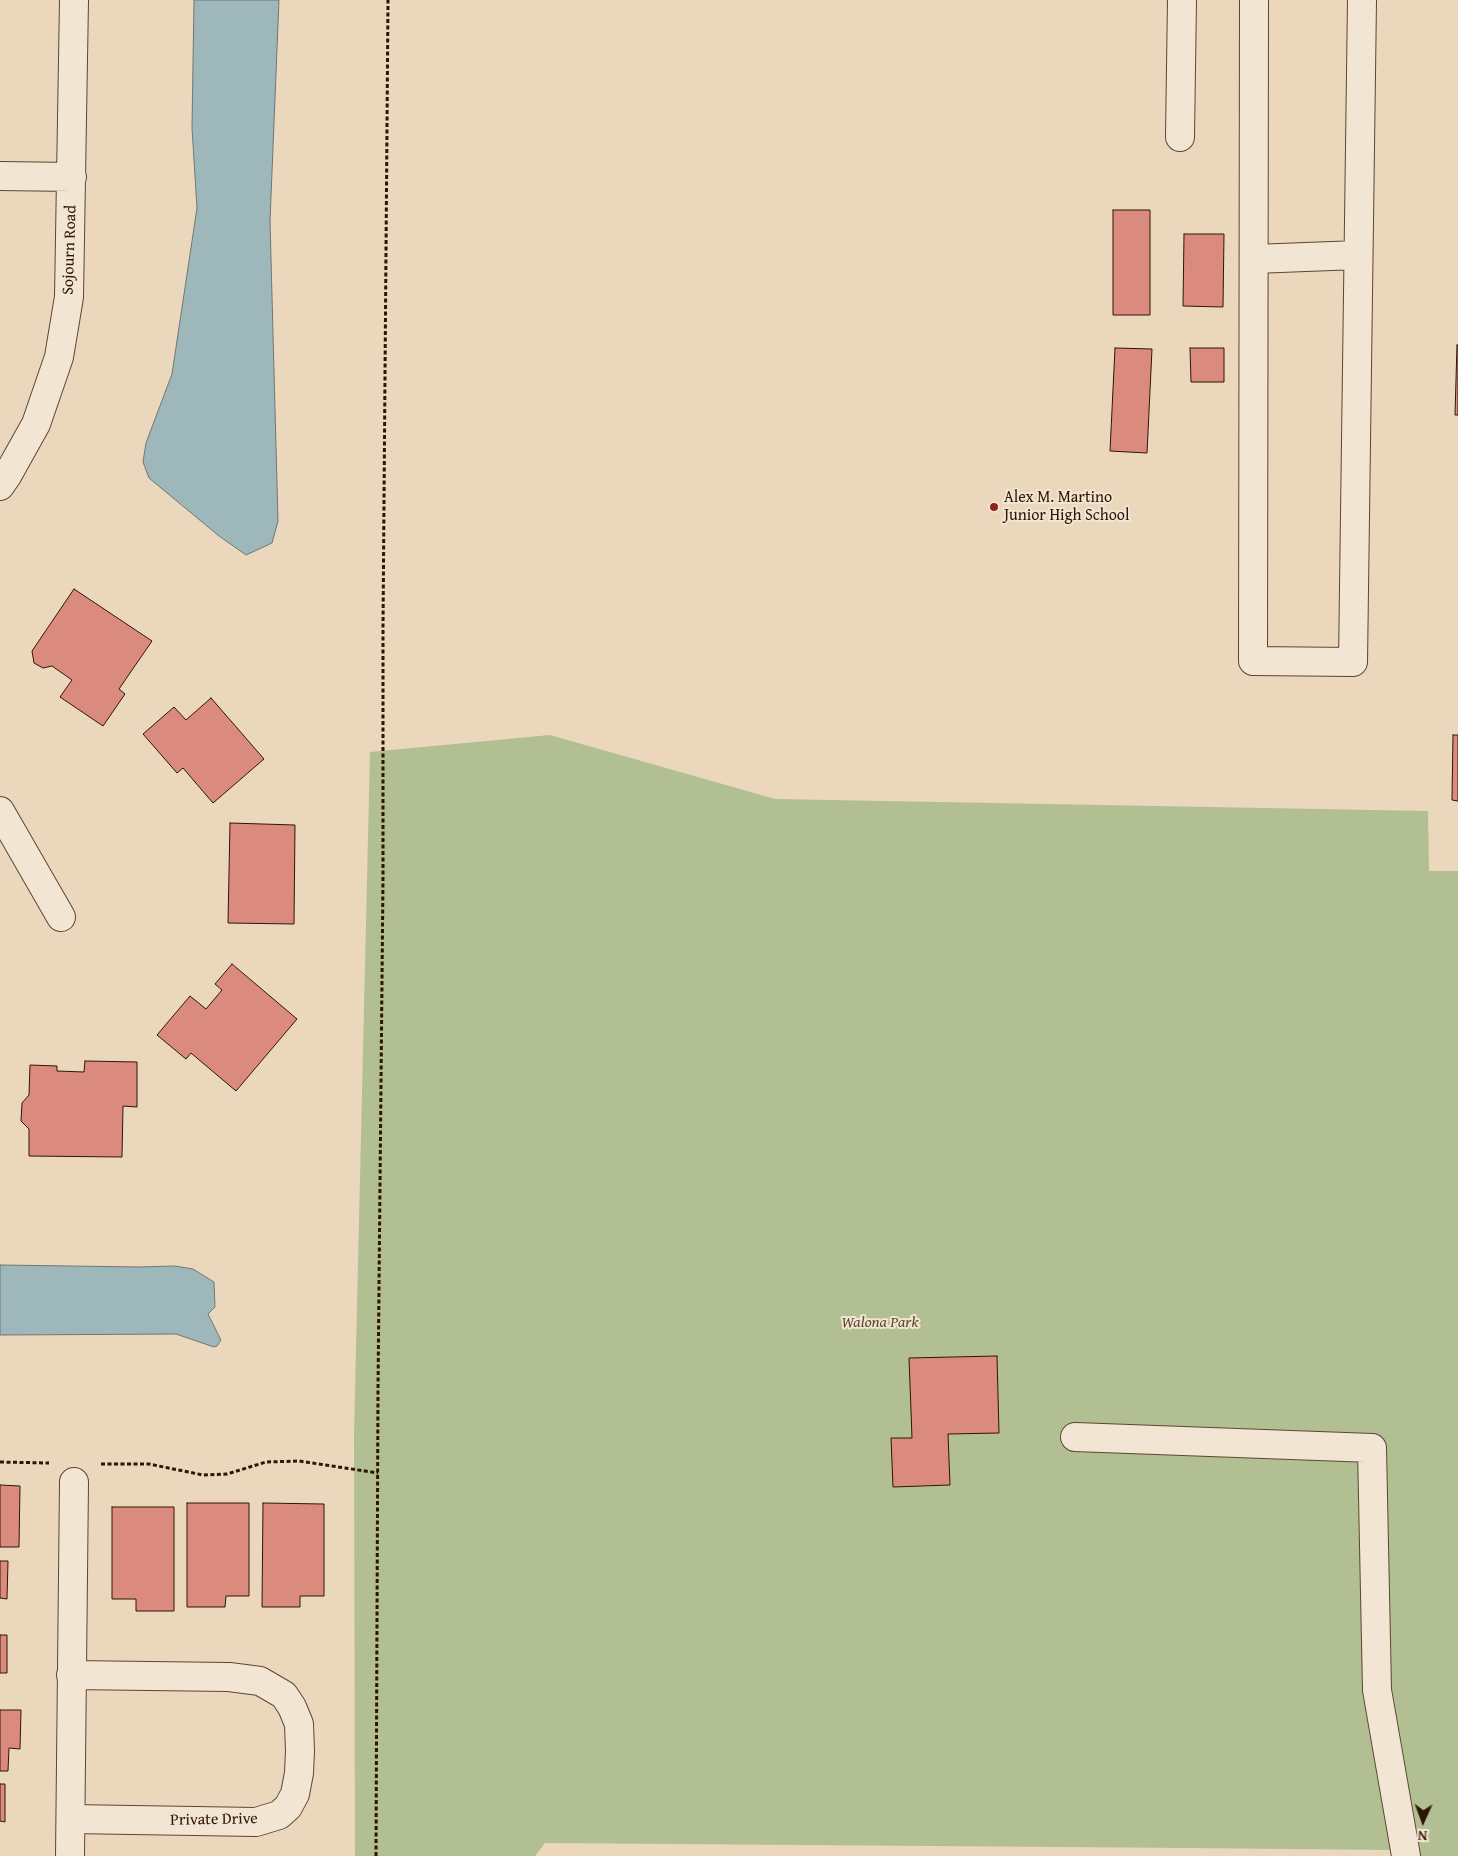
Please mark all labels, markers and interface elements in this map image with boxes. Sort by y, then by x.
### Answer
street label: Sojourn Road [59,205,81,295]
place label: Alex M. Martino Junior High School [1004,488,1130,526]
marker: Alex M. Martino Junior High School [988,501,1000,513]
park label: Walona Park [841,1313,919,1333]
north arrow [1398,1796,1448,1846]
street label: Private Drive [170,1810,258,1830]
text: N [1417,1826,1428,1846]

